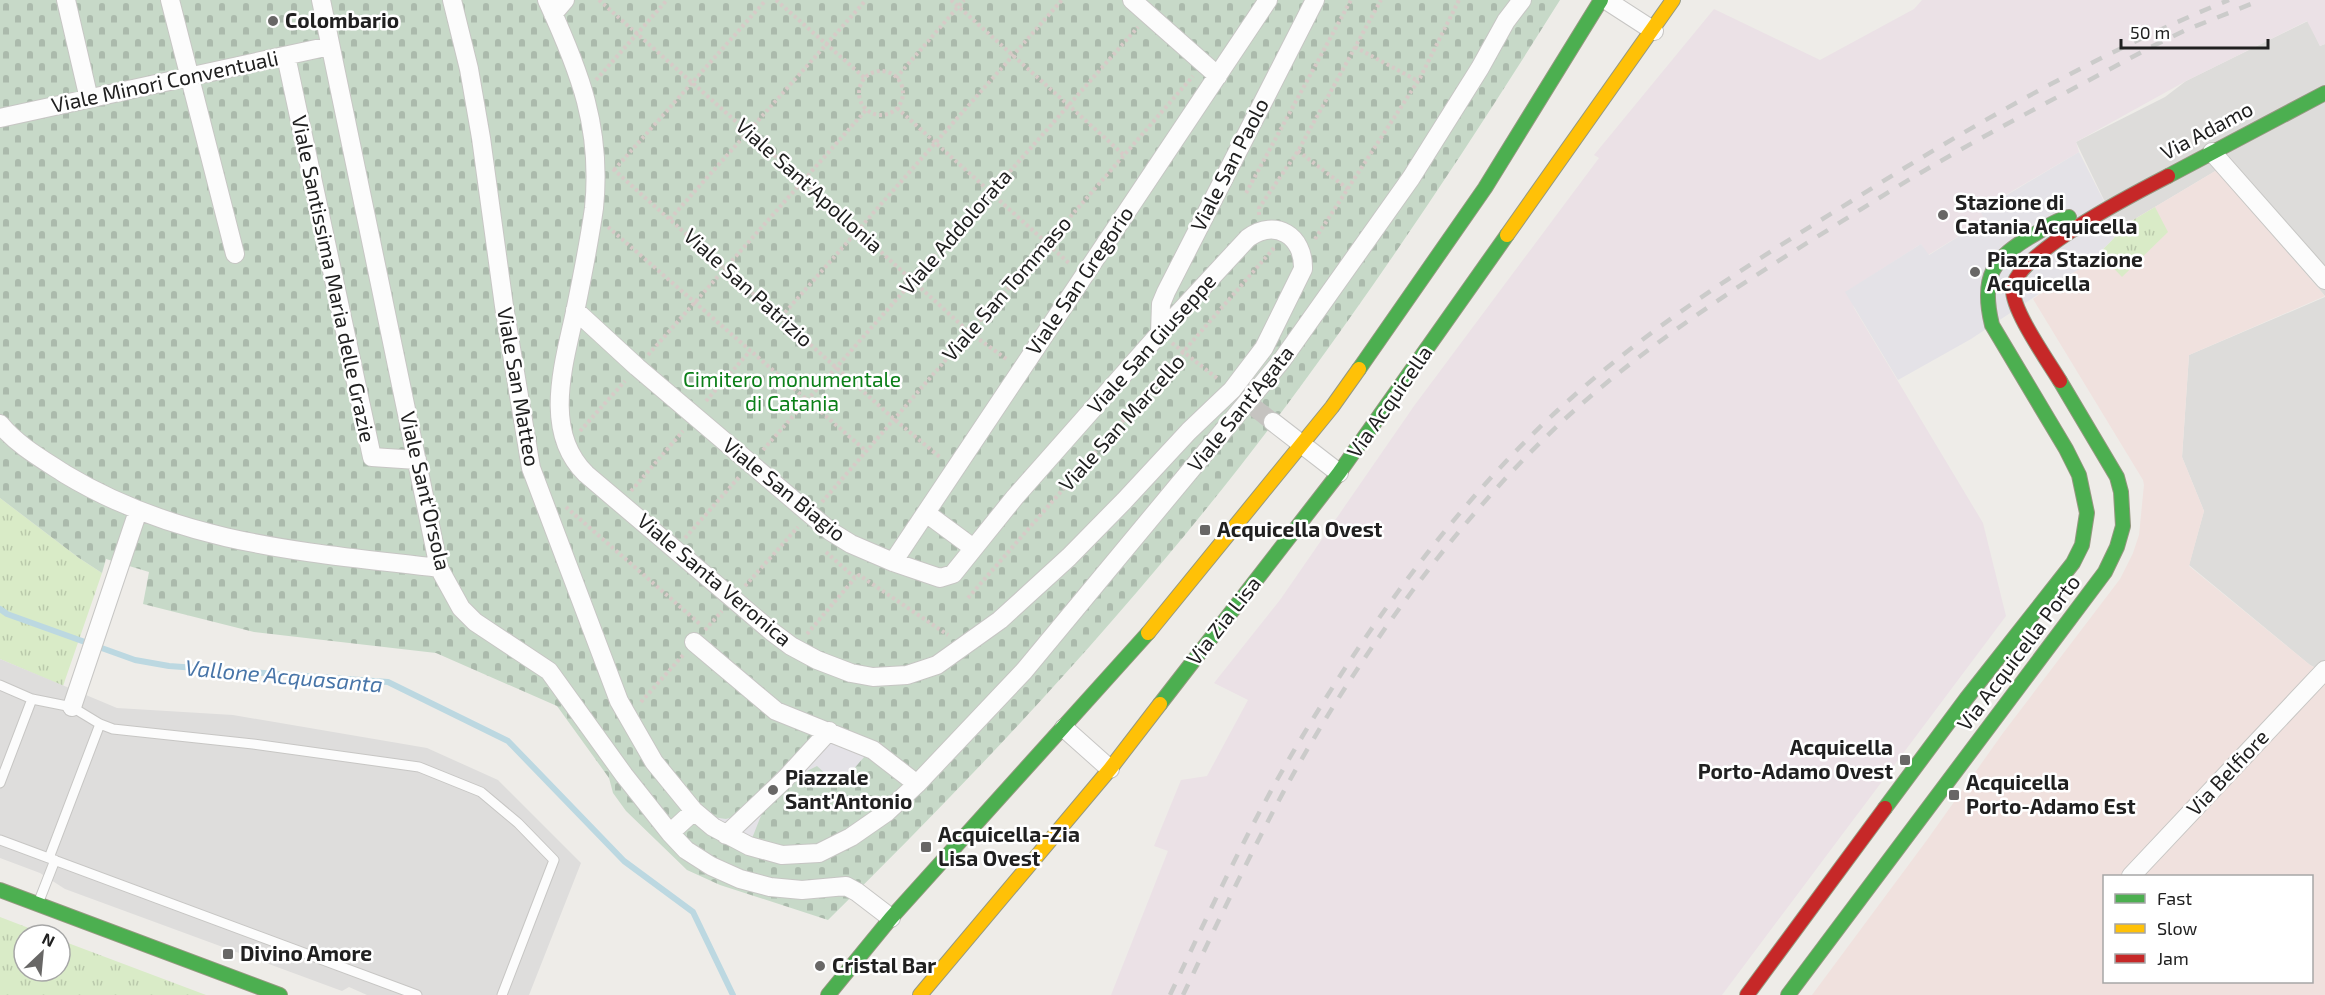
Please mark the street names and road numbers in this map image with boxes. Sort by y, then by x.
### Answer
street label: Viale Minori Conventuali [49,44,280,117]
street label: Viale San Paolo [1184,94,1273,235]
street label: Via Adamo [2156,95,2257,164]
street label: Viale Sant'Apollonia [731,112,889,258]
street label: Viale Santissima Maria delle Grazie [288,113,381,444]
street label: Viale Addolorata [894,163,1016,299]
street label: Viale San Gregorio [1020,201,1138,359]
street label: Viale San Tommaso [936,210,1076,366]
street label: Viale San Patrizio [679,222,819,351]
street label: Viale San Giuseppe [1081,268,1220,418]
street label: Viale San Matteo [493,305,546,468]
street label: Viale Sant'Agata [1181,340,1298,476]
street label: Via Acquicella [1341,340,1437,462]
street label: Viale San Marcello [1053,348,1189,496]
street label: Viale Sant'Orsola [396,409,457,573]
street label: Viale San Biagio [719,432,851,546]
street label: Viale Santa Veronica [633,507,797,651]
street label: Via Acquicella Porto [1951,569,2085,735]
street label: Via Zia Lisa [1180,571,1265,669]
street label: Via Belfiore [2181,724,2273,820]

